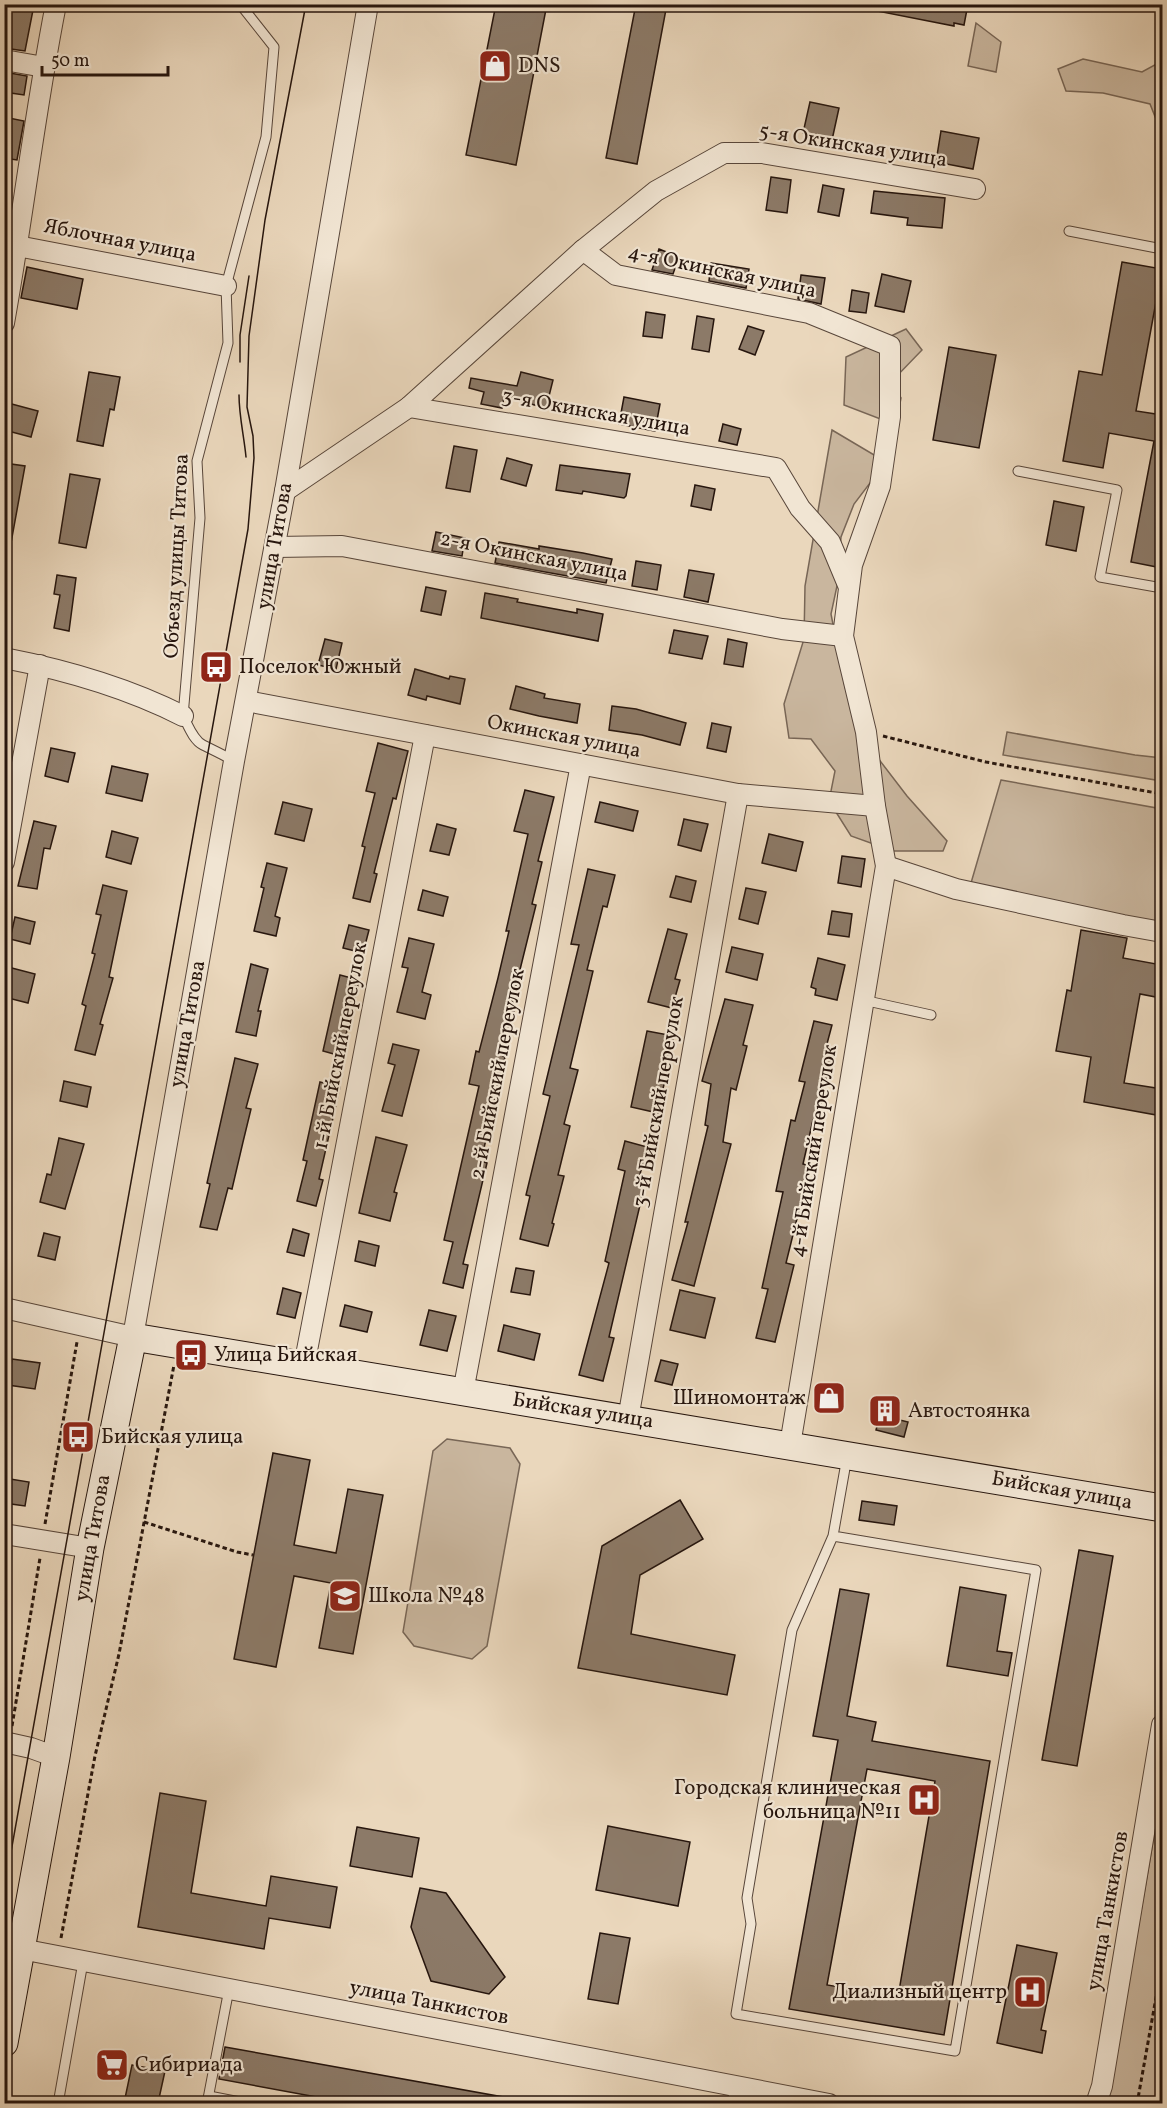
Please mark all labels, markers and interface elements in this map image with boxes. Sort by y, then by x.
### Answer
scale bar [42,39,168,77]
shop icon: DNS [477,48,513,84]
text: 50 m [51,49,90,74]
place label: DNS [518,52,561,81]
street label: 5-я Окинская улица [757,117,949,175]
street label: Яблочная улица [41,212,199,270]
street label: 4-я Окинская улица [625,238,819,306]
street label: 3-я Окинская улица [500,382,692,444]
street label: Объезд улицы Титова [157,453,197,659]
street label: улица Титова [250,480,300,612]
street label: 2-я Окинская улица [437,525,631,589]
bus stop icon: Поселок Южный [198,649,234,685]
place label: Поселок Южный [239,653,402,682]
street label: Окинская улица [485,708,643,766]
street label: 1-й Бийский переулок [307,940,375,1152]
street label: улица Титова [163,958,213,1090]
street label: 2-й Бийский переулок [463,966,533,1182]
street label: 3-й Бийский переулок [626,994,692,1210]
street label: 4-й Бийский переулок [783,1043,845,1259]
bus stop icon: Улица Бийская [173,1337,209,1373]
place label: Улица Бийская [214,1341,357,1370]
shop icon: Шиномонтаж [811,1380,847,1416]
place label: Шиномонтаж [673,1384,806,1413]
street label: Бийская улица [510,1386,656,1436]
building icon: Автостоянка [867,1393,903,1429]
place label: Автостоянка [908,1397,1031,1426]
bus stop icon: Бийская улица [60,1419,96,1455]
place label: Бийская улица [101,1423,244,1452]
street label: Бийская улица [989,1464,1135,1518]
street label: улица Титова [68,1472,118,1604]
school or university icon: Школа №48 [327,1578,363,1614]
place label: Школа №48 [368,1582,485,1611]
place label: Городская клиническая больница №11 [674,1774,901,1827]
hospital icon: Городская клиническая больница №11 [906,1782,942,1818]
street label: улица Танкистов [1080,1829,1136,1993]
street label: улица Танкистов [347,1973,511,2033]
hospital icon: Диализный центр [1012,1974,1048,2010]
place label: Диализный центр [832,1978,1007,2007]
supermarket icon: Сибириада [94,2047,130,2083]
place label: Сибириада [135,2051,243,2080]

